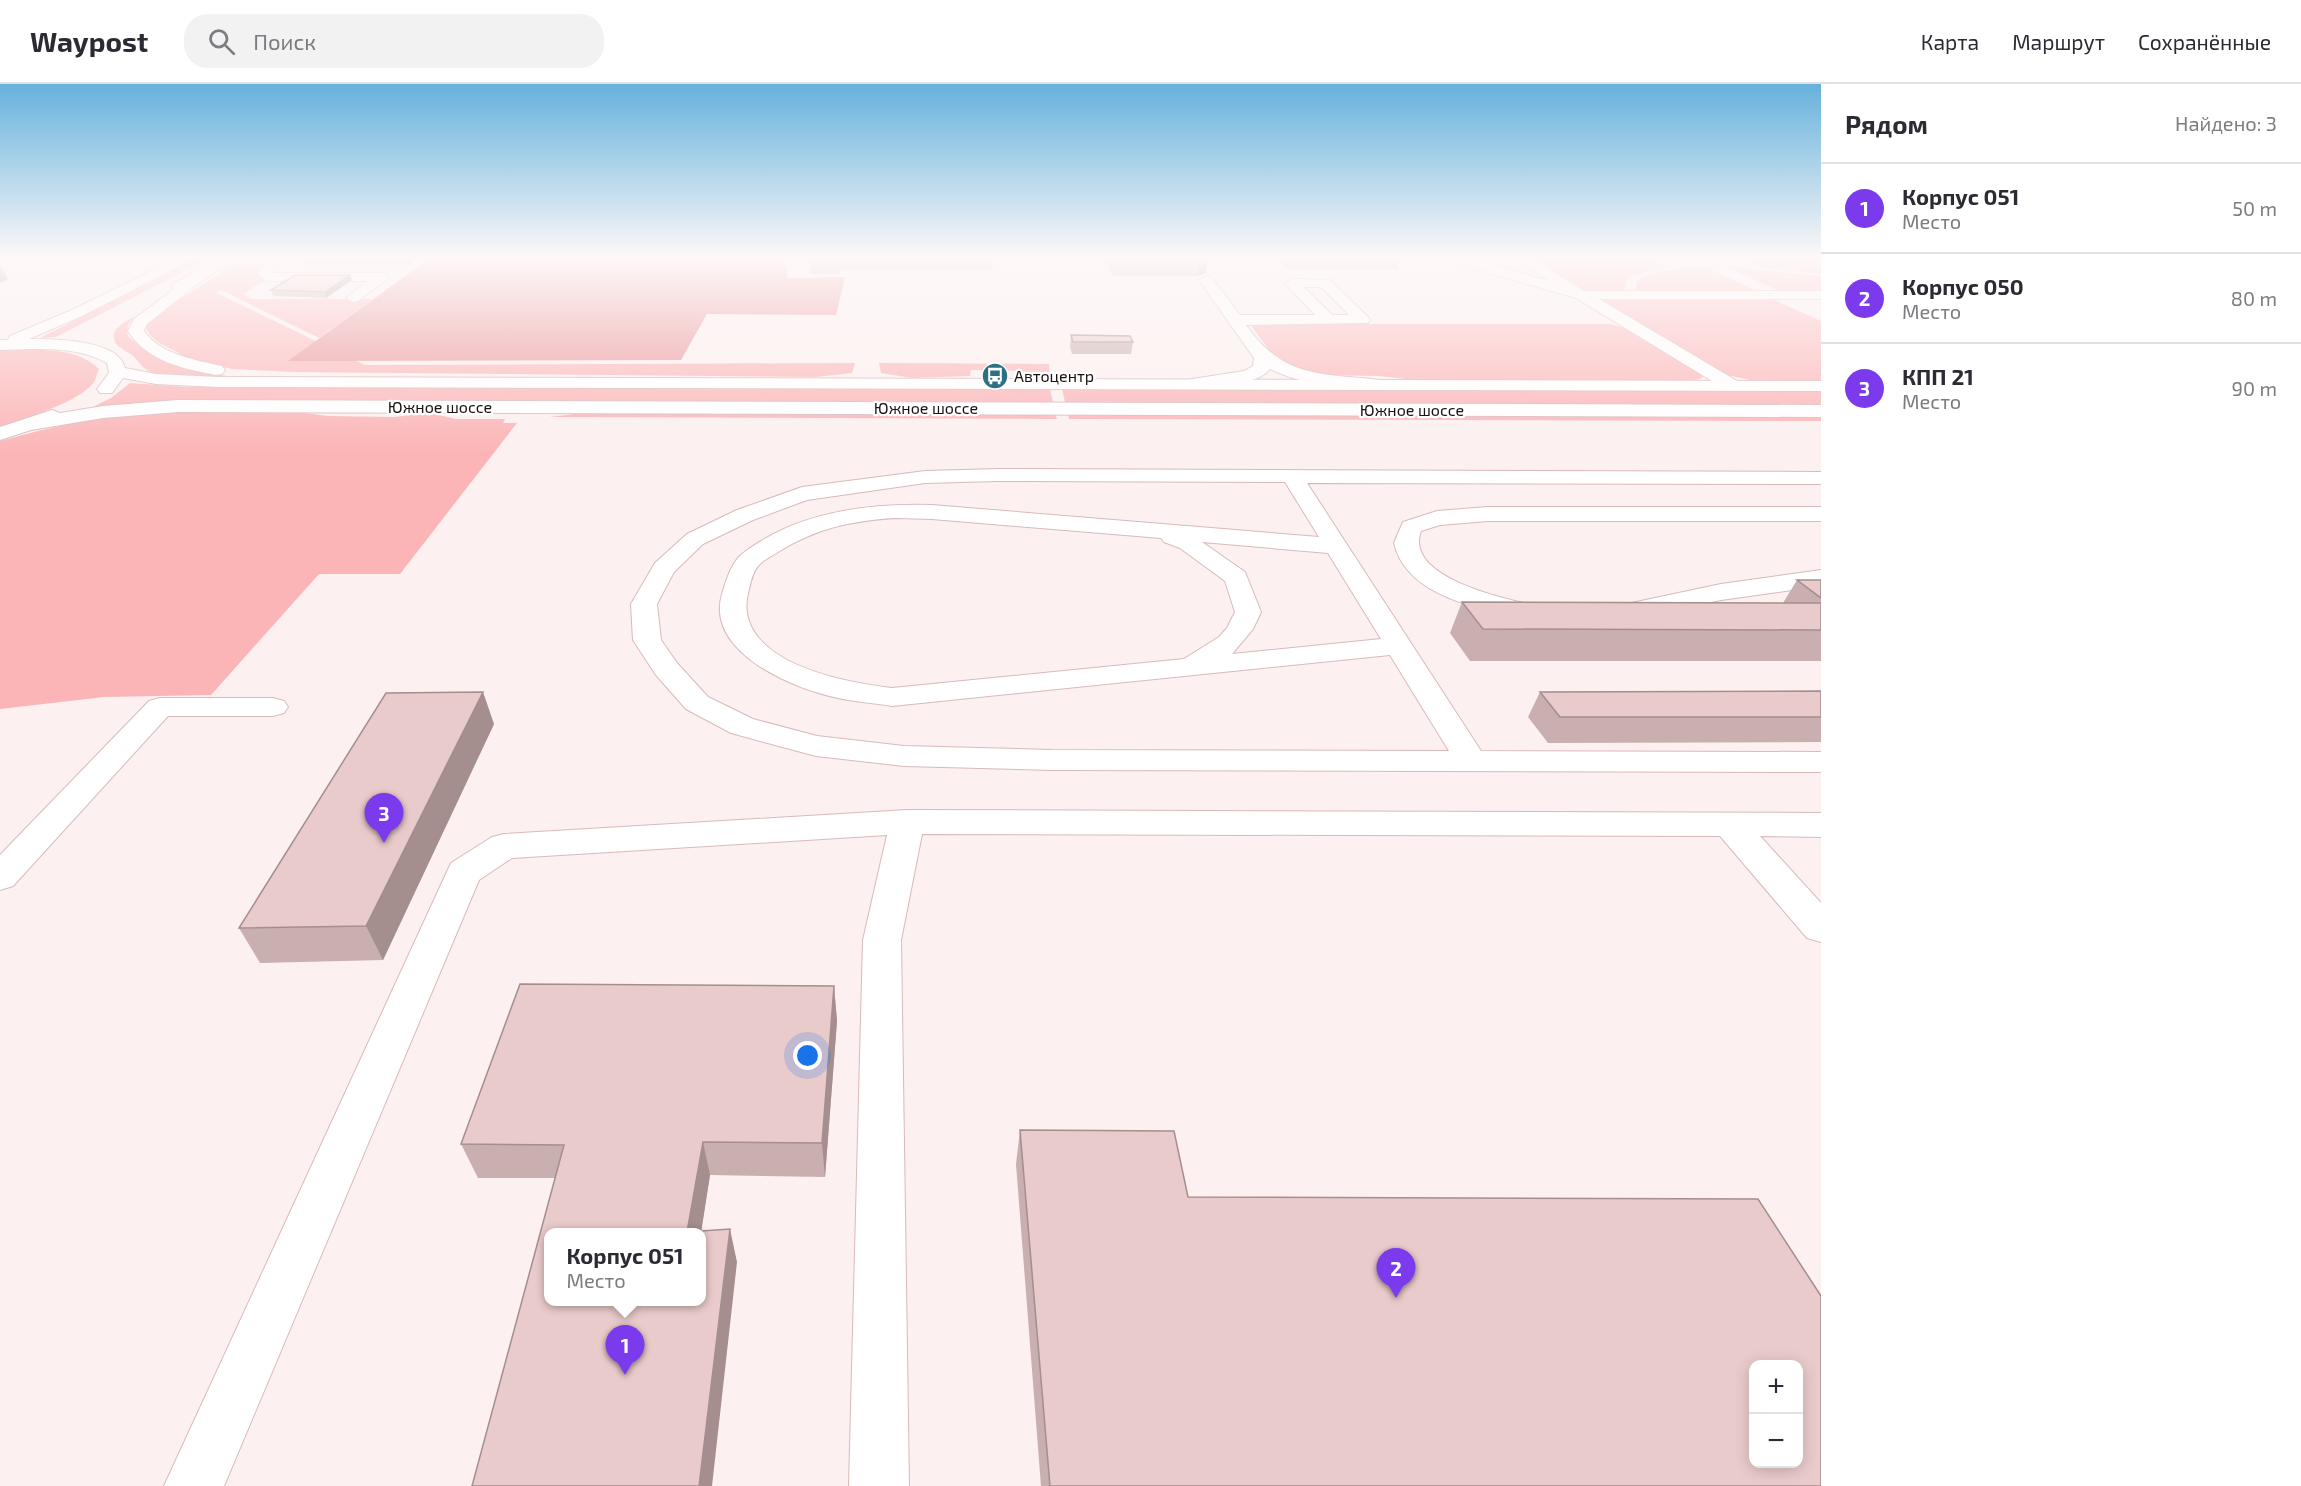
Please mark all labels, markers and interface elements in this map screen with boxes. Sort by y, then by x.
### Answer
search box [184,14,604,68]
text: Waypost [30,24,148,58]
icon: search [205,25,238,58]
text: Поиск [253,28,316,54]
text: Карта [1921,29,1979,54]
text: Маршрут [2012,29,2105,54]
text: Сохранённые [2138,29,2271,54]
text: Рядом [1845,108,1928,139]
text: Найдено: 3 [2175,111,2277,135]
text: Корпус 051 [1902,183,2019,209]
text: 1 [1860,196,1869,220]
text: 50 m [2232,196,2277,220]
text: Место [1902,209,1961,233]
text: Корпус 050 [1902,273,2024,299]
text: 2 [1859,286,1870,310]
text: 80 m [2231,286,2277,310]
text: Место [1902,299,1961,323]
bus stop icon: Автоцентр [980,361,1010,391]
text: КПП 21 [1902,363,1974,389]
place label: Автоцентр [1014,366,1094,385]
text: 3 [1859,376,1870,400]
text: 90 m [2232,376,2277,400]
text: Место [1902,389,1961,413]
street label: Южное шоссе [388,397,492,416]
street label: Южное шоссе [874,398,978,417]
street label: Южное шоссе [1360,400,1464,419]
pin: 3 [364,794,404,843]
your location [793,1041,822,1070]
popup [544,1228,706,1306]
text: Корпус 051 [566,1242,684,1268]
pin: 2 [1376,1248,1416,1298]
text: Место [566,1268,626,1292]
pin: 1 [606,1326,644,1375]
map controls [1749,1360,1803,1468]
button: + [1749,1360,1803,1414]
button: − [1749,1414,1803,1468]

